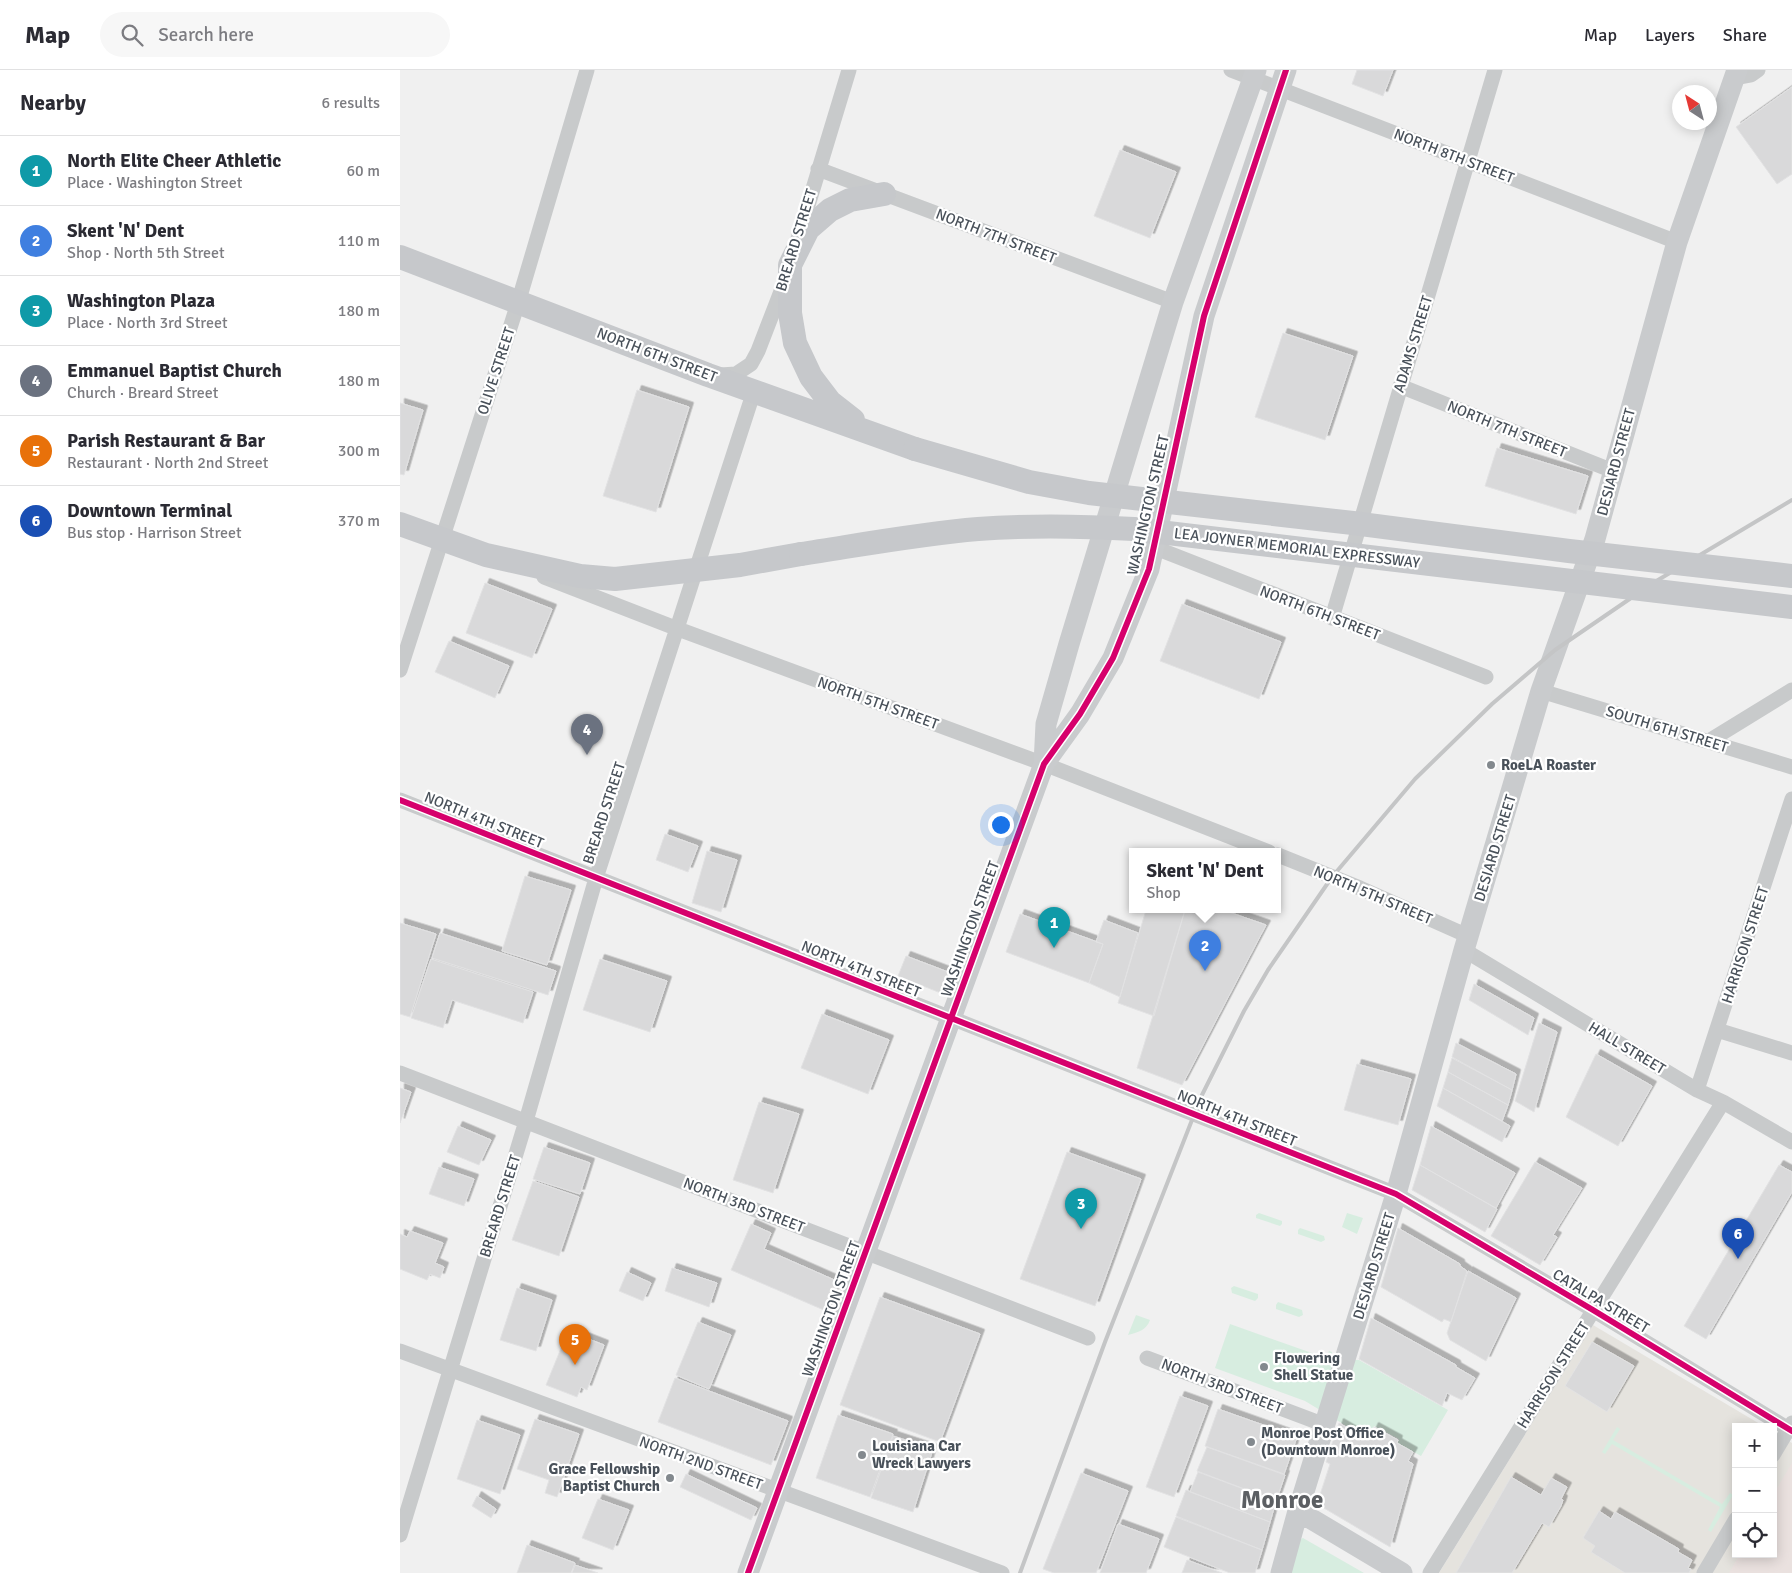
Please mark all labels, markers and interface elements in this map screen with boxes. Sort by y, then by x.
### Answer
search box [100,12,450,57]
text: Map [25,20,70,50]
icon: search [118,21,146,49]
text: Search here [158,23,254,47]
text: Map [1584,24,1617,46]
text: Layers [1645,24,1695,46]
text: Share [1723,24,1767,46]
north arrow [1672,85,1717,130]
text: Nearby [20,90,86,116]
text: 6 results [321,93,380,113]
street label: NORTH 8TH STREET [1391,125,1517,187]
text: North Elite Cheer Athletic [67,149,281,173]
text: 1 [32,161,40,181]
text: 60 m [346,161,380,181]
text: Place · Washington Street [67,173,242,193]
street label: BREARD STREET [772,186,820,294]
street label: NORTH 7TH STREET [933,205,1059,267]
text: Skent 'N' Dent [67,219,184,243]
text: 2 [32,231,40,251]
text: 110 m [338,231,380,251]
text: Shop · North 5th Street [67,243,225,263]
text: Washington Plaza [67,289,215,313]
street label: ADAMS STREET [1390,293,1436,395]
text: 3 [32,301,40,321]
text: 180 m [338,301,380,321]
text: Place · North 3rd Street [67,313,228,333]
street label: OLIVE STREET [473,324,519,417]
street label: NORTH 6TH STREET [594,324,720,386]
text: Emmanuel Baptist Church [67,359,282,383]
text: 4 [32,371,40,391]
text: 180 m [338,371,380,391]
text: Church · Breard Street [67,383,218,403]
street label: NORTH 7TH STREET [1445,397,1570,461]
street label: DESIARD STREET [1593,406,1639,518]
text: Parish Restaurant & Bar [67,429,265,453]
street label: WASHINGTON STREET [1123,433,1173,577]
text: 5 [32,441,40,461]
text: 300 m [338,441,380,461]
text: Restaurant · North 2nd Street [67,453,268,473]
text: Downtown Terminal [67,499,232,523]
text: 6 [32,511,40,531]
text: 370 m [338,511,380,531]
text: Bus stop · Harrison Street [67,523,242,543]
street label: LEA JOYNER MEMORIAL EXPRESSWAY [1173,524,1421,572]
street label: NORTH 6TH STREET [1257,582,1383,644]
street label: NORTH 5TH STREET [815,673,941,733]
street label: SOUTH 6TH STREET [1604,702,1731,756]
pin: 4 [571,714,603,755]
place label: RoeLA Roaster [1501,756,1596,774]
street label: BREARD STREET [579,759,629,866]
marker: RoeLA Roaster [1485,759,1497,771]
street label: NORTH 4TH STREET [422,788,547,852]
street label: DESIARD STREET [1470,792,1520,904]
your location [988,812,1014,838]
popup [1129,848,1281,913]
street label: WASHINGTON STREET [937,858,1003,999]
text: Skent 'N' Dent [1146,859,1264,883]
street label: NORTH 5TH STREET [1311,862,1436,928]
text: Shop [1146,883,1181,903]
street label: HARRISON STREET [1718,884,1773,1006]
pin: 1 [1038,907,1070,948]
pin: 2 [1189,930,1221,971]
street label: NORTH 4TH STREET [799,937,924,1001]
street label: HALL STREET [1585,1018,1669,1078]
street label: NORTH 4TH STREET [1175,1086,1300,1150]
street label: BREARD STREET [476,1152,524,1260]
street label: NORTH 3RD STREET [681,1174,808,1237]
pin: 3 [1065,1188,1097,1229]
street label: DESIARD STREET [1349,1210,1399,1322]
pin: 6 [1722,1218,1754,1259]
street label: WASHINGTON STREET [798,1238,864,1379]
street label: CATALPA STREET [1549,1265,1653,1337]
street label: HARRISON STREET [1513,1318,1593,1432]
pin: 5 [559,1324,591,1365]
place label: Flowering Shell Statue [1274,1349,1353,1384]
street label: NORTH 3RD STREET [1159,1355,1286,1418]
marker: Flowering Shell Statue [1258,1361,1270,1373]
map controls [1732,1423,1777,1558]
button: + [1732,1423,1777,1468]
place label: Monroe Post Office (Downtown Monroe) [1261,1424,1395,1459]
street label: NORTH 2ND STREET [637,1432,766,1494]
marker: Monroe Post Office (Downtown Monroe) [1245,1436,1257,1448]
place label: Louisiana Car Wreck Lawyers [872,1437,971,1472]
marker: Louisiana Car Wreck Lawyers [856,1449,868,1461]
place label: Grace Fellowship Baptist Church [548,1460,660,1495]
button: − [1732,1468,1777,1513]
marker: Grace Fellowship Baptist Church [664,1472,676,1484]
district label: Monroe [1241,1484,1323,1515]
button: locate [1732,1513,1777,1558]

